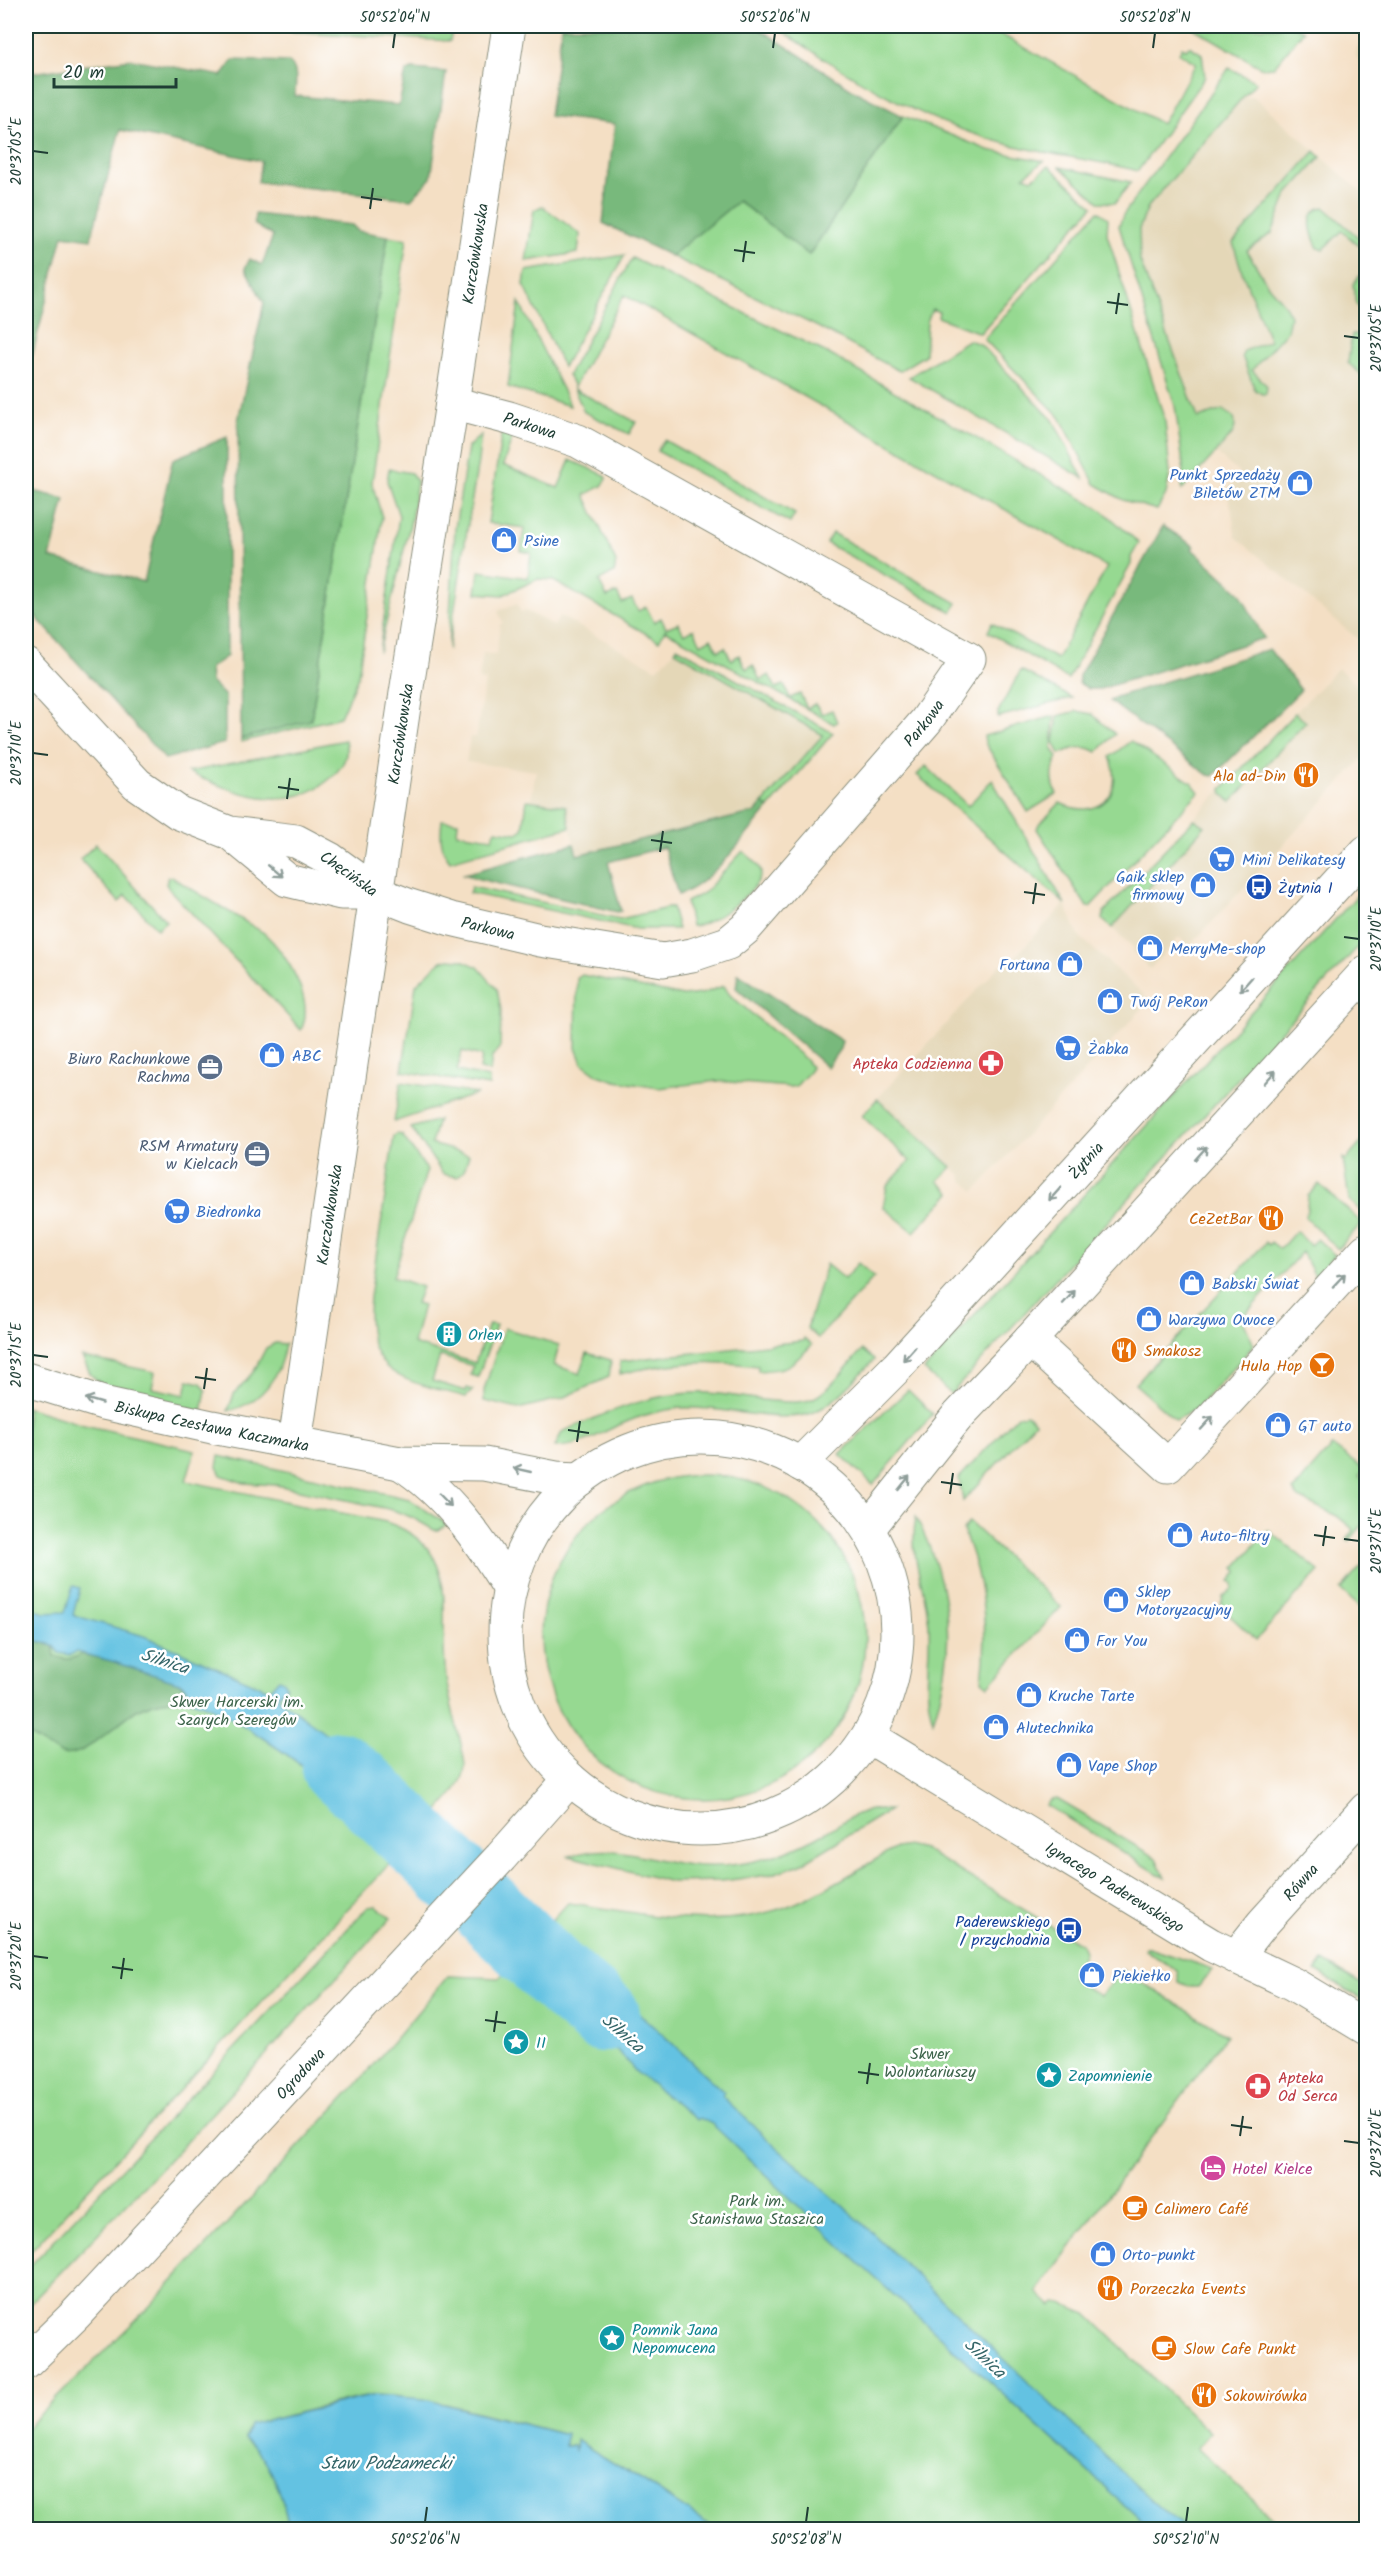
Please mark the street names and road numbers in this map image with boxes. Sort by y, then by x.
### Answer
street label: Karczówkowska [456,201,496,306]
street label: Parkowa [500,406,559,447]
street label: Karczówkowska [382,682,421,786]
street label: Parkowa [898,695,951,753]
street label: Chęcińska [315,845,383,904]
street label: Parkowa [458,911,517,948]
street label: Żytnia [1063,1137,1110,1186]
street label: Karczówkowska [310,1162,350,1267]
street label: Biskupa Czesława Kaczmarka [112,1395,311,1459]
street label: Ignacego Paderewskiego [1040,1836,1189,1940]
street label: Równa [1278,1858,1325,1907]
street label: Ogrodowa [270,2042,332,2106]

